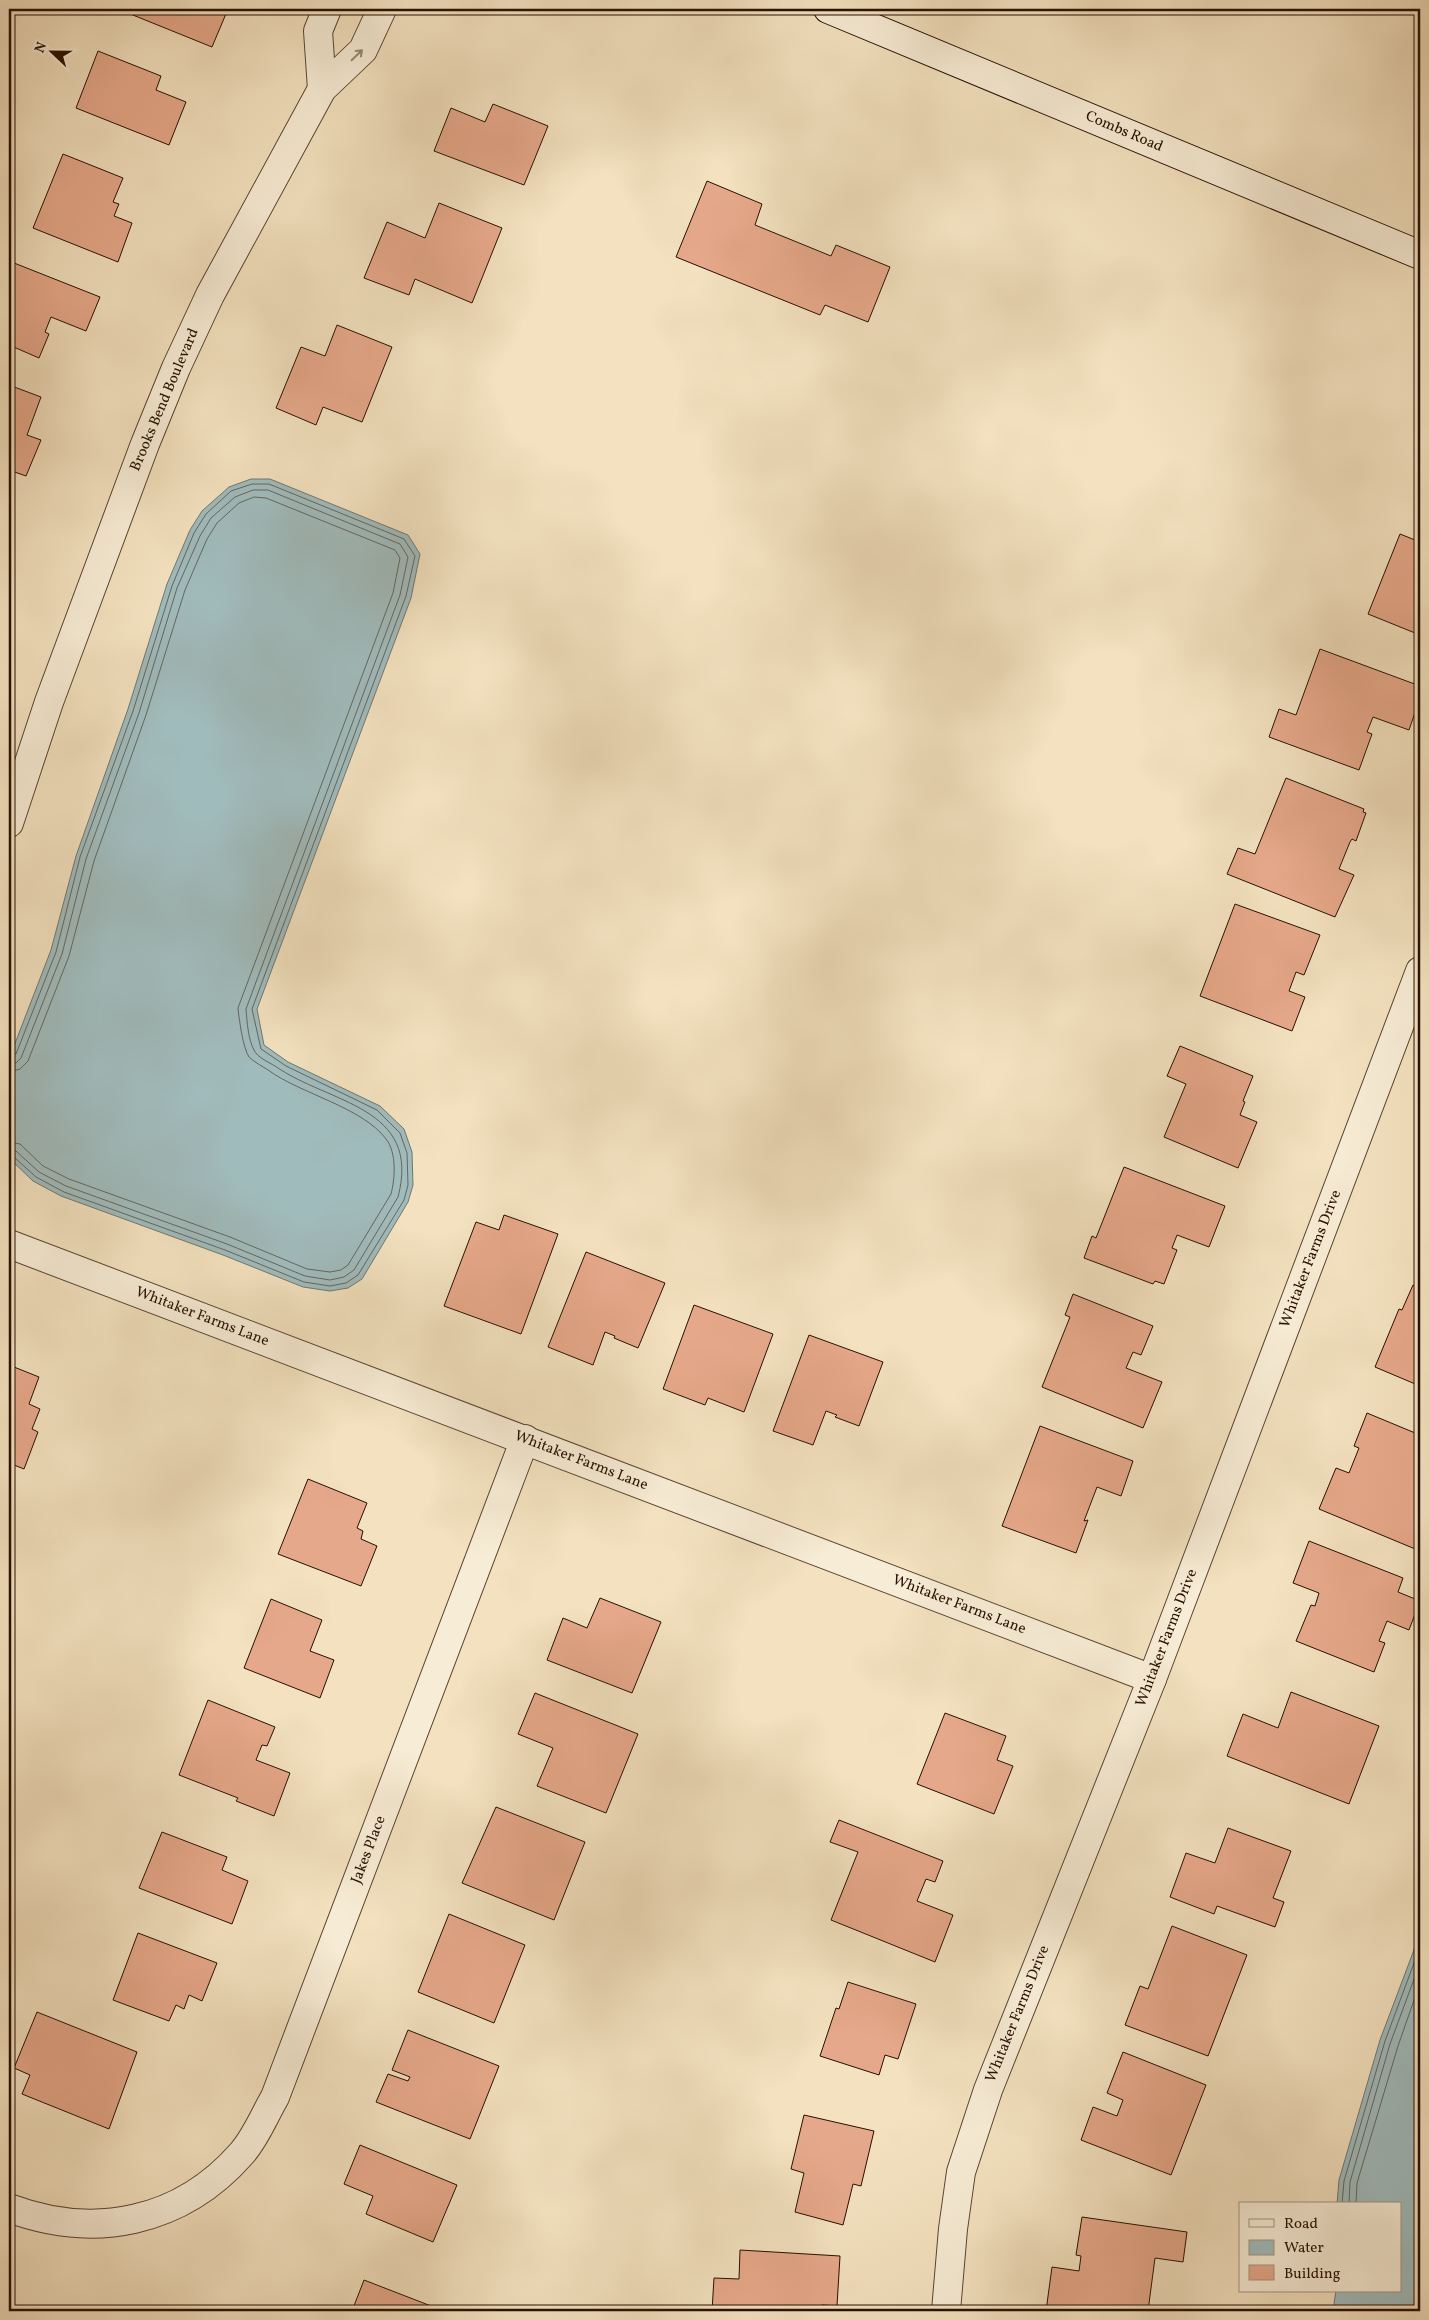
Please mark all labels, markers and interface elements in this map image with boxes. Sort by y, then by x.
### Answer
north arrow [28,28,78,78]
text: N [31,39,52,56]
one-way arrow [351,49,363,61]
street label: Combs Road [1082,106,1166,158]
street label: Brooks Bend Boulevard [125,325,205,475]
street label: Whitaker Farms Drive [1275,1187,1347,1331]
street label: Whitaker Farms Lane [132,1282,272,1352]
street label: Whitaker Farms Lane [511,1426,651,1496]
street label: Whitaker Farms Drive [1131,1566,1203,1710]
street label: Whitaker Farms Lane [889,1570,1029,1640]
street label: Jakes Place [346,1813,392,1887]
street label: Whitaker Farms Drive [981,1942,1055,2086]
legend [1239,2202,1402,2292]
text: Road [1284,2214,1318,2235]
text: Water [1284,2238,1324,2259]
text: Building [1284,2264,1341,2285]

